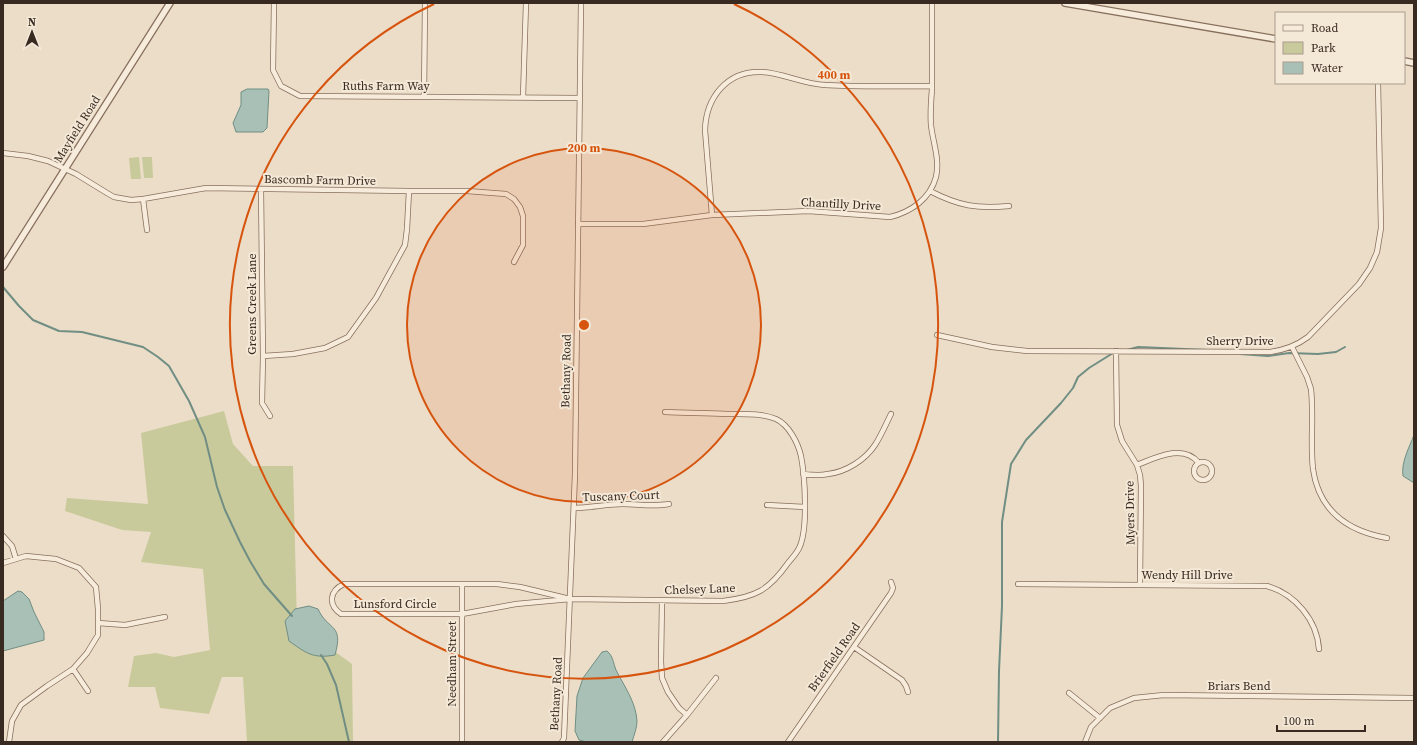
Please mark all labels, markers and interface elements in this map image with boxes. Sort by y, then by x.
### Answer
north arrow [12,12,52,52]
legend [1275,12,1405,84]
text: N [28,15,36,30]
text: Road [1311,20,1338,36]
text: Park [1311,40,1336,56]
text: Water [1311,60,1343,76]
text: 400 m [818,67,851,83]
street label: Ruths Farm Way [342,78,431,94]
street label: Mayfield Road [50,92,104,166]
text: 200 m [568,140,601,156]
street label: Bascomb Farm Drive [264,171,376,189]
street label: Chantilly Drive [800,194,882,214]
street label: Greens Creek Lane [244,253,260,355]
centre of rings [577,318,591,332]
street label: Sherry Drive [1206,333,1274,349]
street label: Bethany Road [557,334,575,408]
street label: Myers Drive [1121,481,1139,545]
street label: Tuscany Court [582,487,660,505]
street label: Wendy Hill Drive [1141,567,1233,583]
street label: Chelsey Lane [664,580,736,598]
street label: Lunsford Circle [353,596,437,612]
street label: Brierfield Road [804,619,864,695]
street label: Needham Street [444,621,460,707]
street label: Bethany Road [546,657,566,731]
street label: Briars Bend [1208,678,1271,694]
scale bar [1277,707,1365,733]
text: 100 m [1283,713,1315,729]

